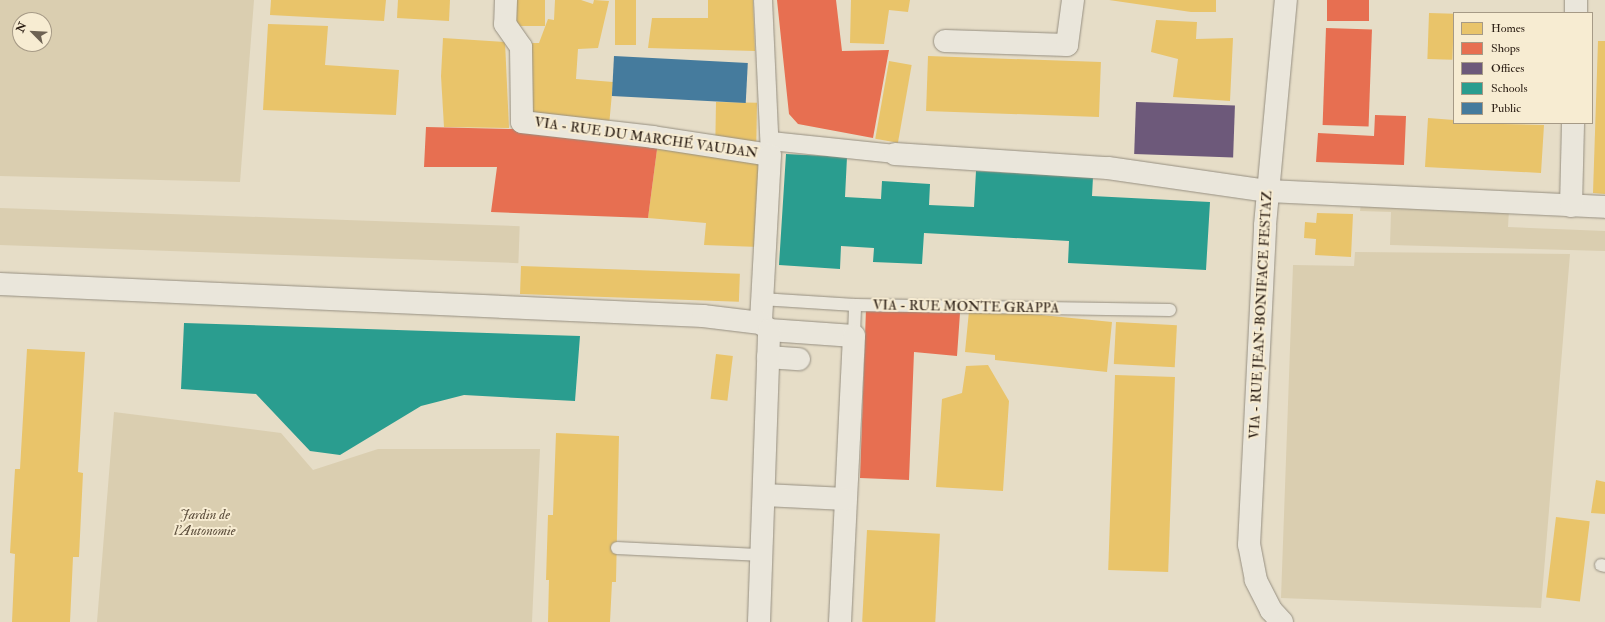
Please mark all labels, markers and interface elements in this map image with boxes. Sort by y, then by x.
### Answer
north arrow [12,12,52,52]
legend [1453,12,1593,124]
text: N [14,20,29,34]
text: Homes [1491,21,1525,36]
text: Shops [1491,41,1520,56]
text: Offices [1491,61,1524,76]
text: Schools [1491,81,1528,96]
text: Public [1491,101,1521,116]
street label: VIA - RUE DU MARCHÉ VAUDAN [533,114,759,162]
street label: VIA - RUE JEAN-BONIFACE FESTAZ [1246,190,1276,440]
street label: VIA - RUE MONTE GRAPPA [872,297,1060,317]
park label: Jardin de l'Autonomie [174,507,236,540]

